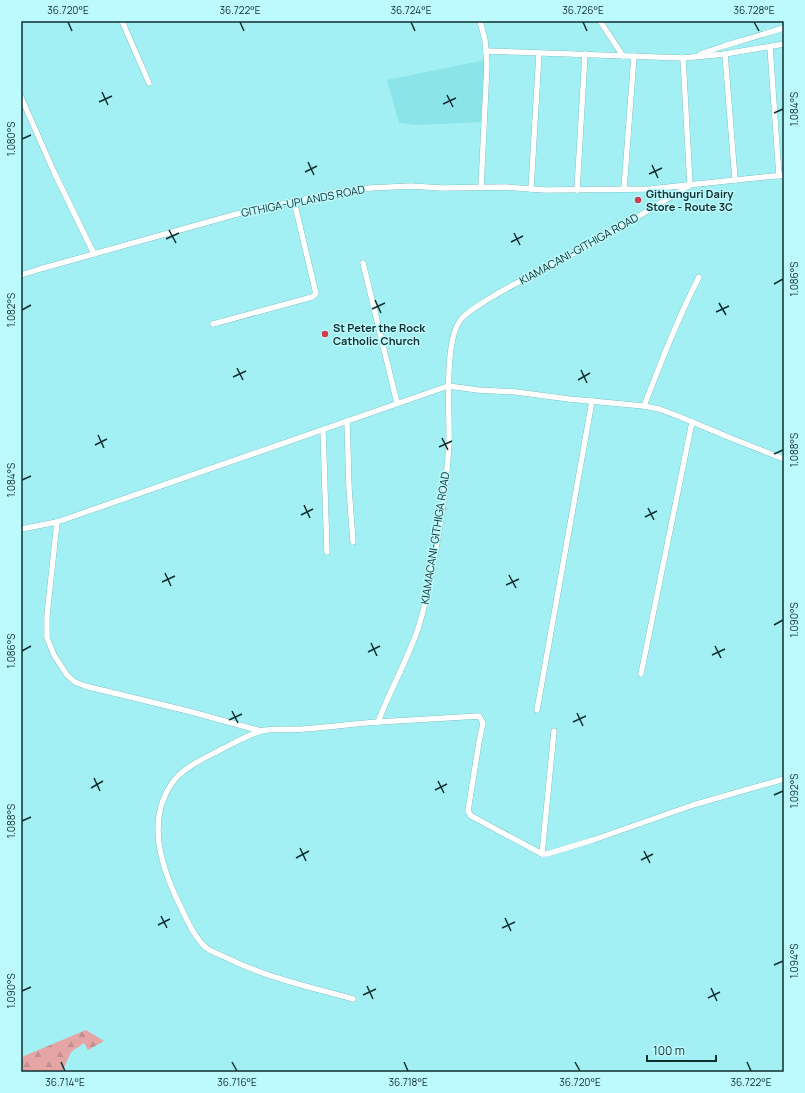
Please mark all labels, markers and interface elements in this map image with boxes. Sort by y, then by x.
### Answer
text: 36.720°E [47,3,89,17]
text: 36.722°E [220,3,261,17]
text: 36.724°E [391,3,432,17]
text: 36.726°E [562,3,604,17]
text: 36.728°E [734,3,775,17]
text: 1.084°S [787,92,801,126]
text: 1.080°S [4,122,18,156]
street label: GITHIGA-UPLANDS ROAD [240,181,366,220]
place label: Githunguri Dairy Store - Route 3C [646,186,734,214]
marker: Githunguri Dairy Store - Route 3C [633,195,643,205]
street label: KIAMACANI-GITHIGA ROAD [516,209,641,288]
text: 1.086°S [787,262,801,296]
text: 1.082°S [4,293,18,327]
place label: St Peter the Rock Catholic Church [333,320,426,348]
marker: St Peter the Rock Catholic Church [320,329,330,339]
text: 1.088°S [787,433,801,467]
text: 1.084°S [4,463,18,497]
street label: KIAMACANI-GITHIGA ROAD [417,471,452,605]
text: 1.090°S [787,602,801,638]
text: 1.086°S [4,634,18,668]
text: 1.092°S [787,774,801,808]
text: 1.088°S [4,804,18,838]
text: 1.094°S [787,944,801,978]
text: 1.090°S [4,973,18,1009]
scale bar [647,1037,716,1063]
text: 100 m [653,1042,685,1059]
text: 36.714°E [45,1075,85,1089]
text: 36.716°E [217,1075,257,1089]
text: 36.718°E [388,1075,428,1089]
text: 36.720°E [559,1075,601,1089]
text: 36.722°E [731,1075,772,1089]

